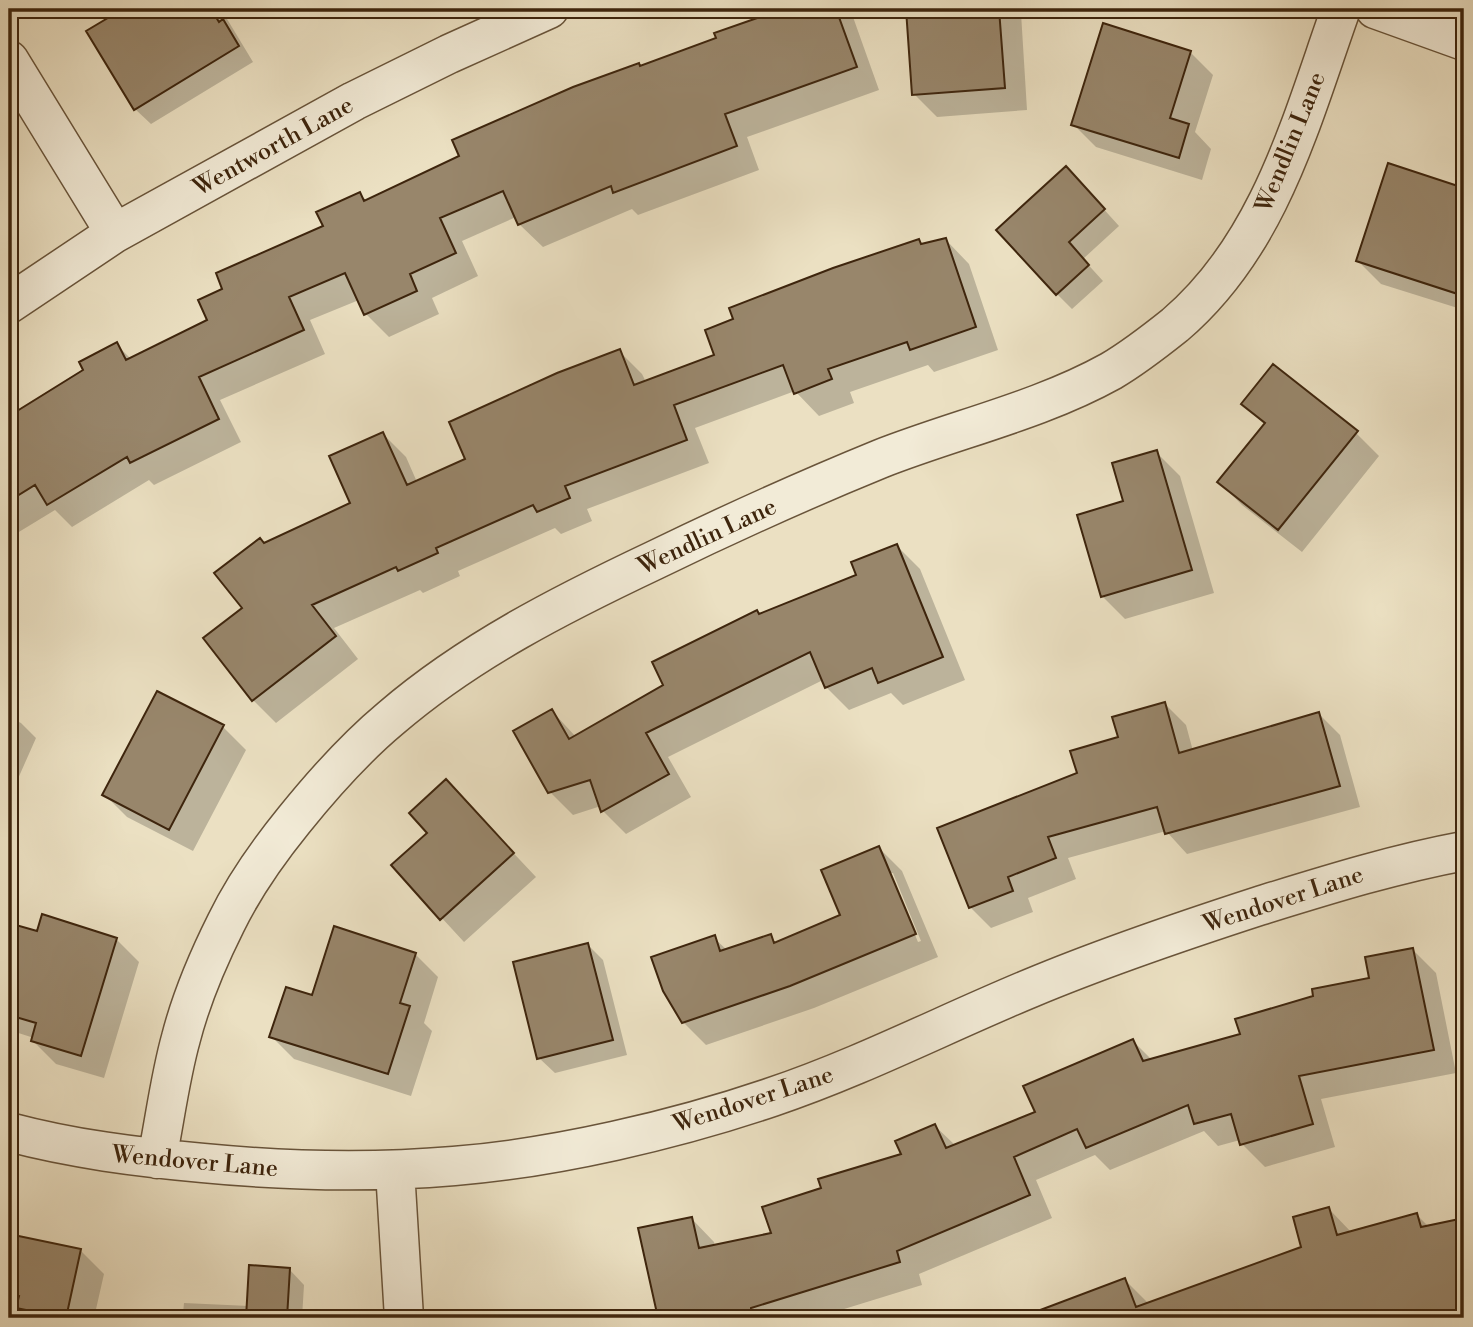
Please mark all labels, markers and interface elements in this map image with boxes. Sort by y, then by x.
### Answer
street label: Wendlin Lane [1249,68,1333,218]
street label: Wentworth Lane [187,90,359,204]
street label: Wendlin Lane [633,492,781,582]
street label: Wendover Lane [1198,860,1367,940]
street label: Wendover Lane [668,1060,837,1140]
street label: Wendover Lane [110,1140,279,1184]

